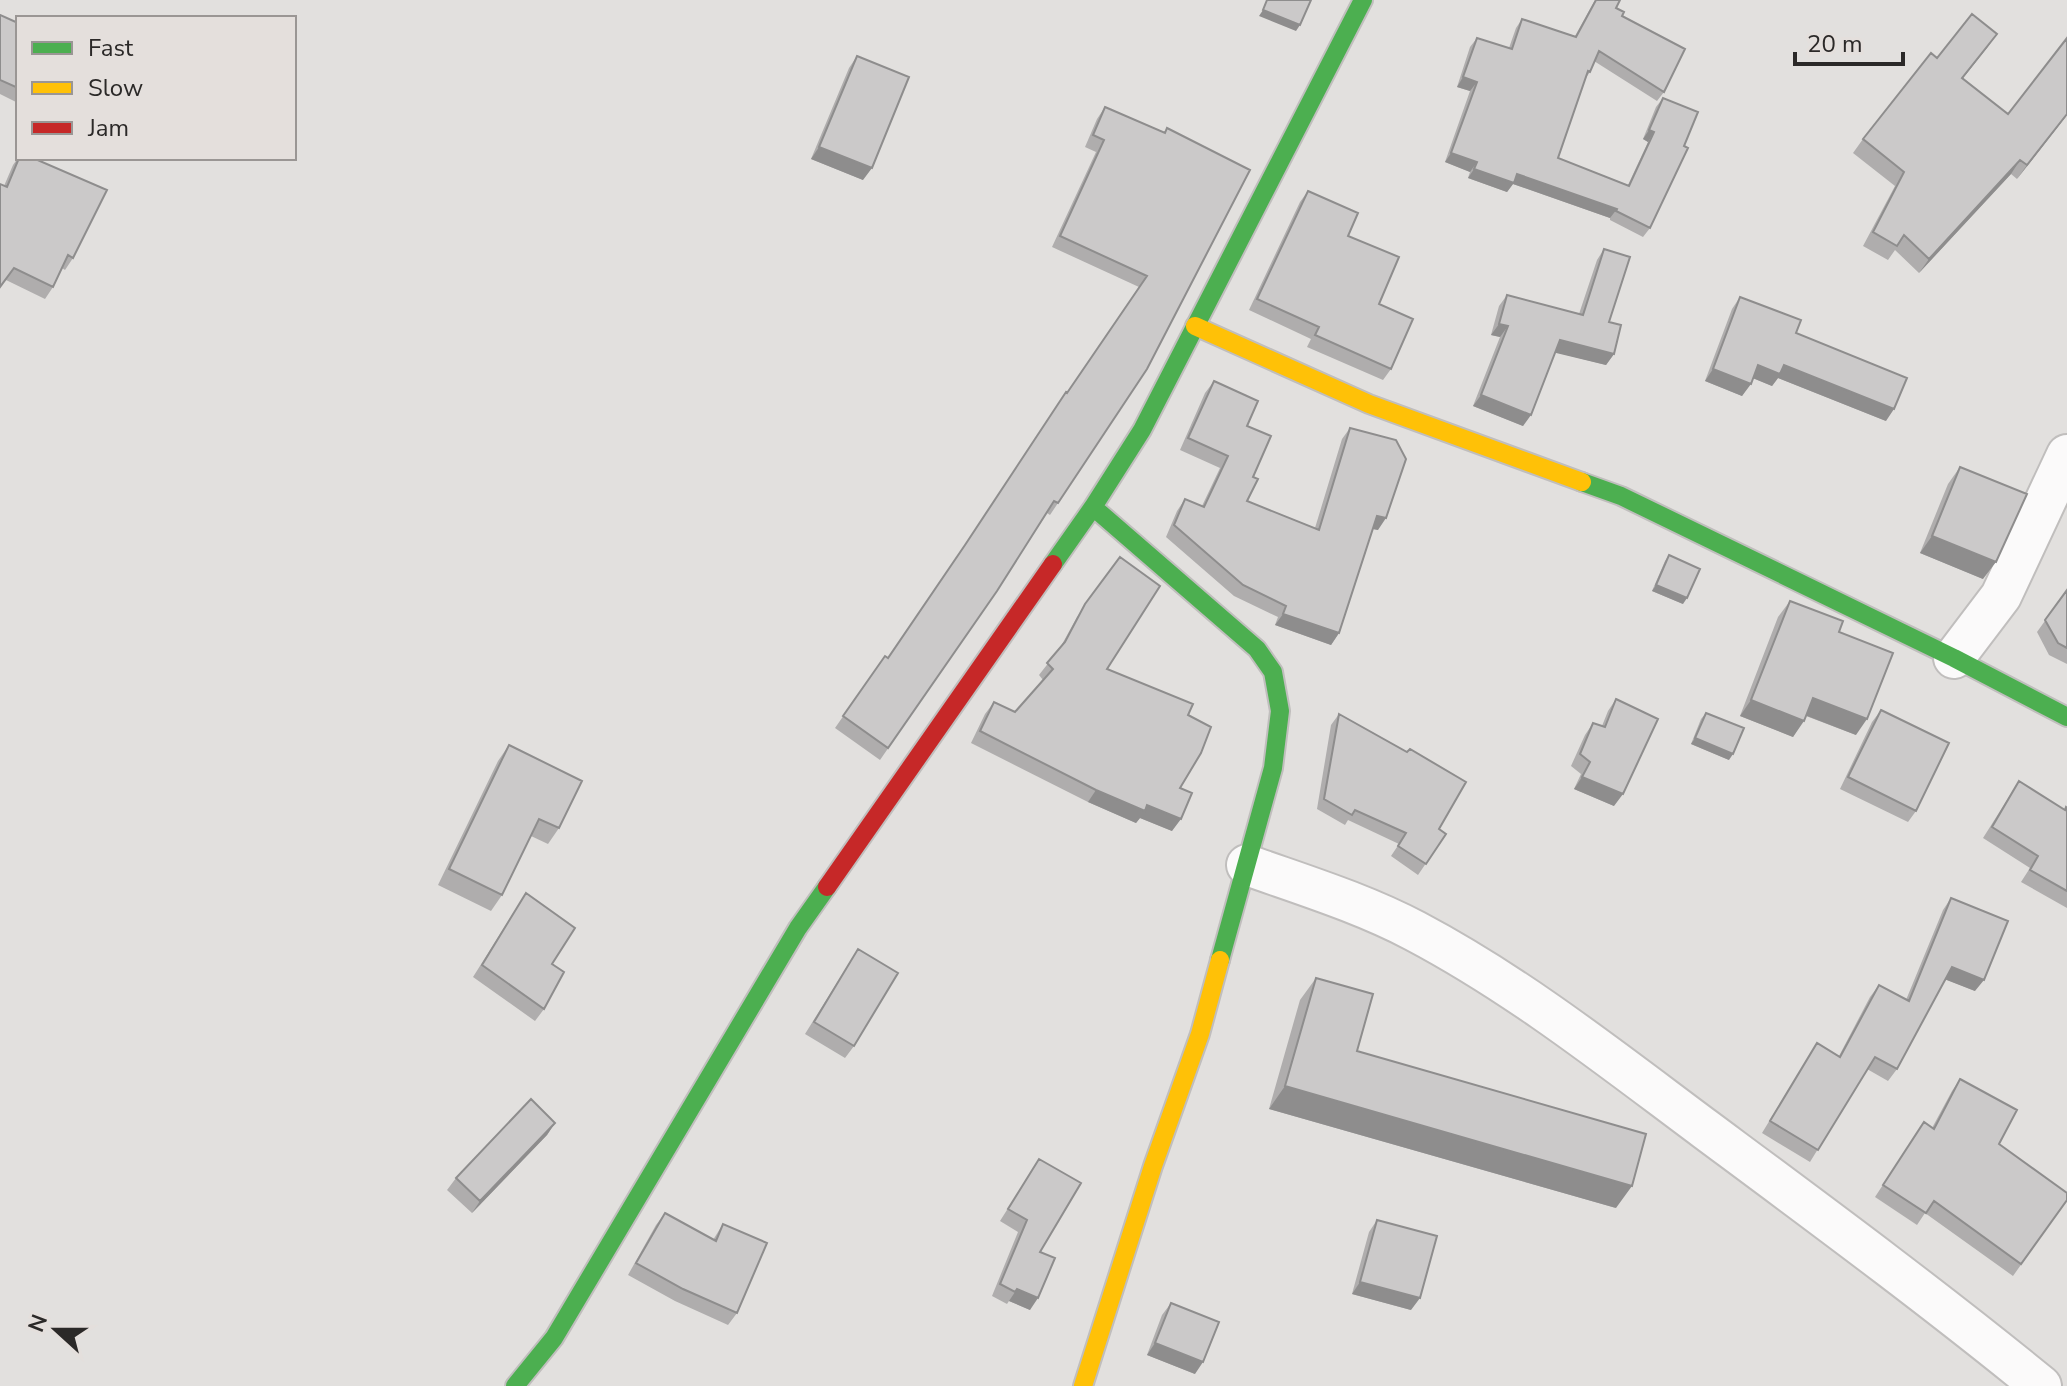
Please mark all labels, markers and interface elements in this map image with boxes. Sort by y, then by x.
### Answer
legend [16,16,296,160]
scale bar [1795,16,1903,66]
text: 20 m [1807,28,1863,60]
text: Fast [88,32,134,64]
text: Slow [88,72,143,104]
text: Jam [87,112,129,144]
north arrow [16,1290,96,1370]
text: N [21,1310,55,1336]

